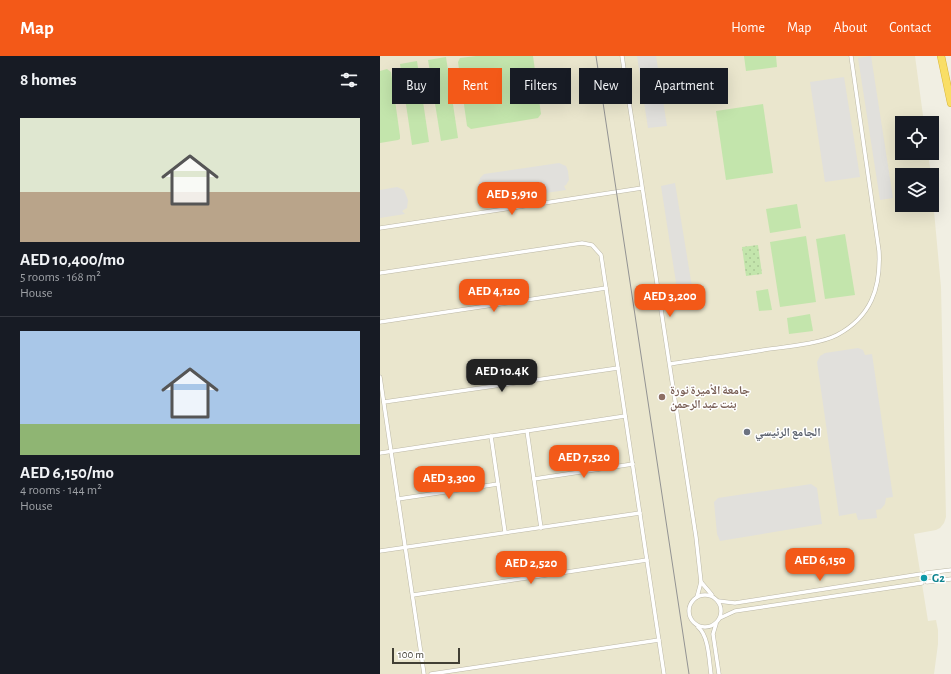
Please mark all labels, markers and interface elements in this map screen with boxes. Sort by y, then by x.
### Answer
text: Map [20,19,54,38]
text: Home [731,21,765,35]
text: Map [787,21,811,35]
text: About [833,21,867,35]
text: Contact [889,21,931,35]
chip: Buy [392,68,440,104]
chip: Rent [448,68,502,104]
chip: Filters [510,68,571,104]
chip: New [579,68,632,104]
chip: Apartment [640,68,728,104]
icon: filters [338,69,360,91]
text: 8 homes [20,71,77,88]
map controls [895,116,939,212]
button: locate [895,116,939,160]
icon: home [154,144,226,216]
button: layers [895,168,939,212]
pin: AED 5,910 [466,182,558,216]
text: AED 5,910 [486,188,538,201]
text: AED 10,400/mo [20,251,125,268]
text: 5 rooms · 168 m² [20,271,101,284]
pin: AED 4,120 [448,279,540,313]
pin: AED 3,200 [624,284,716,318]
text: AED 4,120 [468,285,520,298]
text: House [20,287,52,300]
text: AED 3,200 [643,290,697,303]
icon: home [154,357,226,429]
pin: AED 10.4K [456,359,548,393]
text: AED 10.4K [475,365,529,378]
place label: جامعة الأميرة نورة بنت عبد الرحمن [670,384,750,412]
marker: جامعة الأميرة نورة بنت عبد الرحمن [657,392,667,402]
place label: الجامع الرئيسي [755,426,821,442]
marker: الجامع الرئيسي [742,427,752,437]
pin: AED 7,520 [538,445,630,479]
text: AED 7,520 [558,451,610,464]
text: AED 6,150/mo [20,464,114,481]
pin: AED 3,300 [403,466,495,500]
text: AED 3,300 [423,472,475,485]
text: 4 rooms · 144 m² [20,484,102,497]
text: House [20,500,52,513]
pin: AED 6,150 [774,548,866,582]
pin: AED 2,520 [485,551,577,585]
text: AED 6,150 [794,554,846,567]
text: AED 2,520 [505,557,557,570]
place label: G2 [932,572,945,584]
marker: G2 [919,573,929,583]
scale bar [392,646,460,665]
text: 100 m [398,649,424,660]

